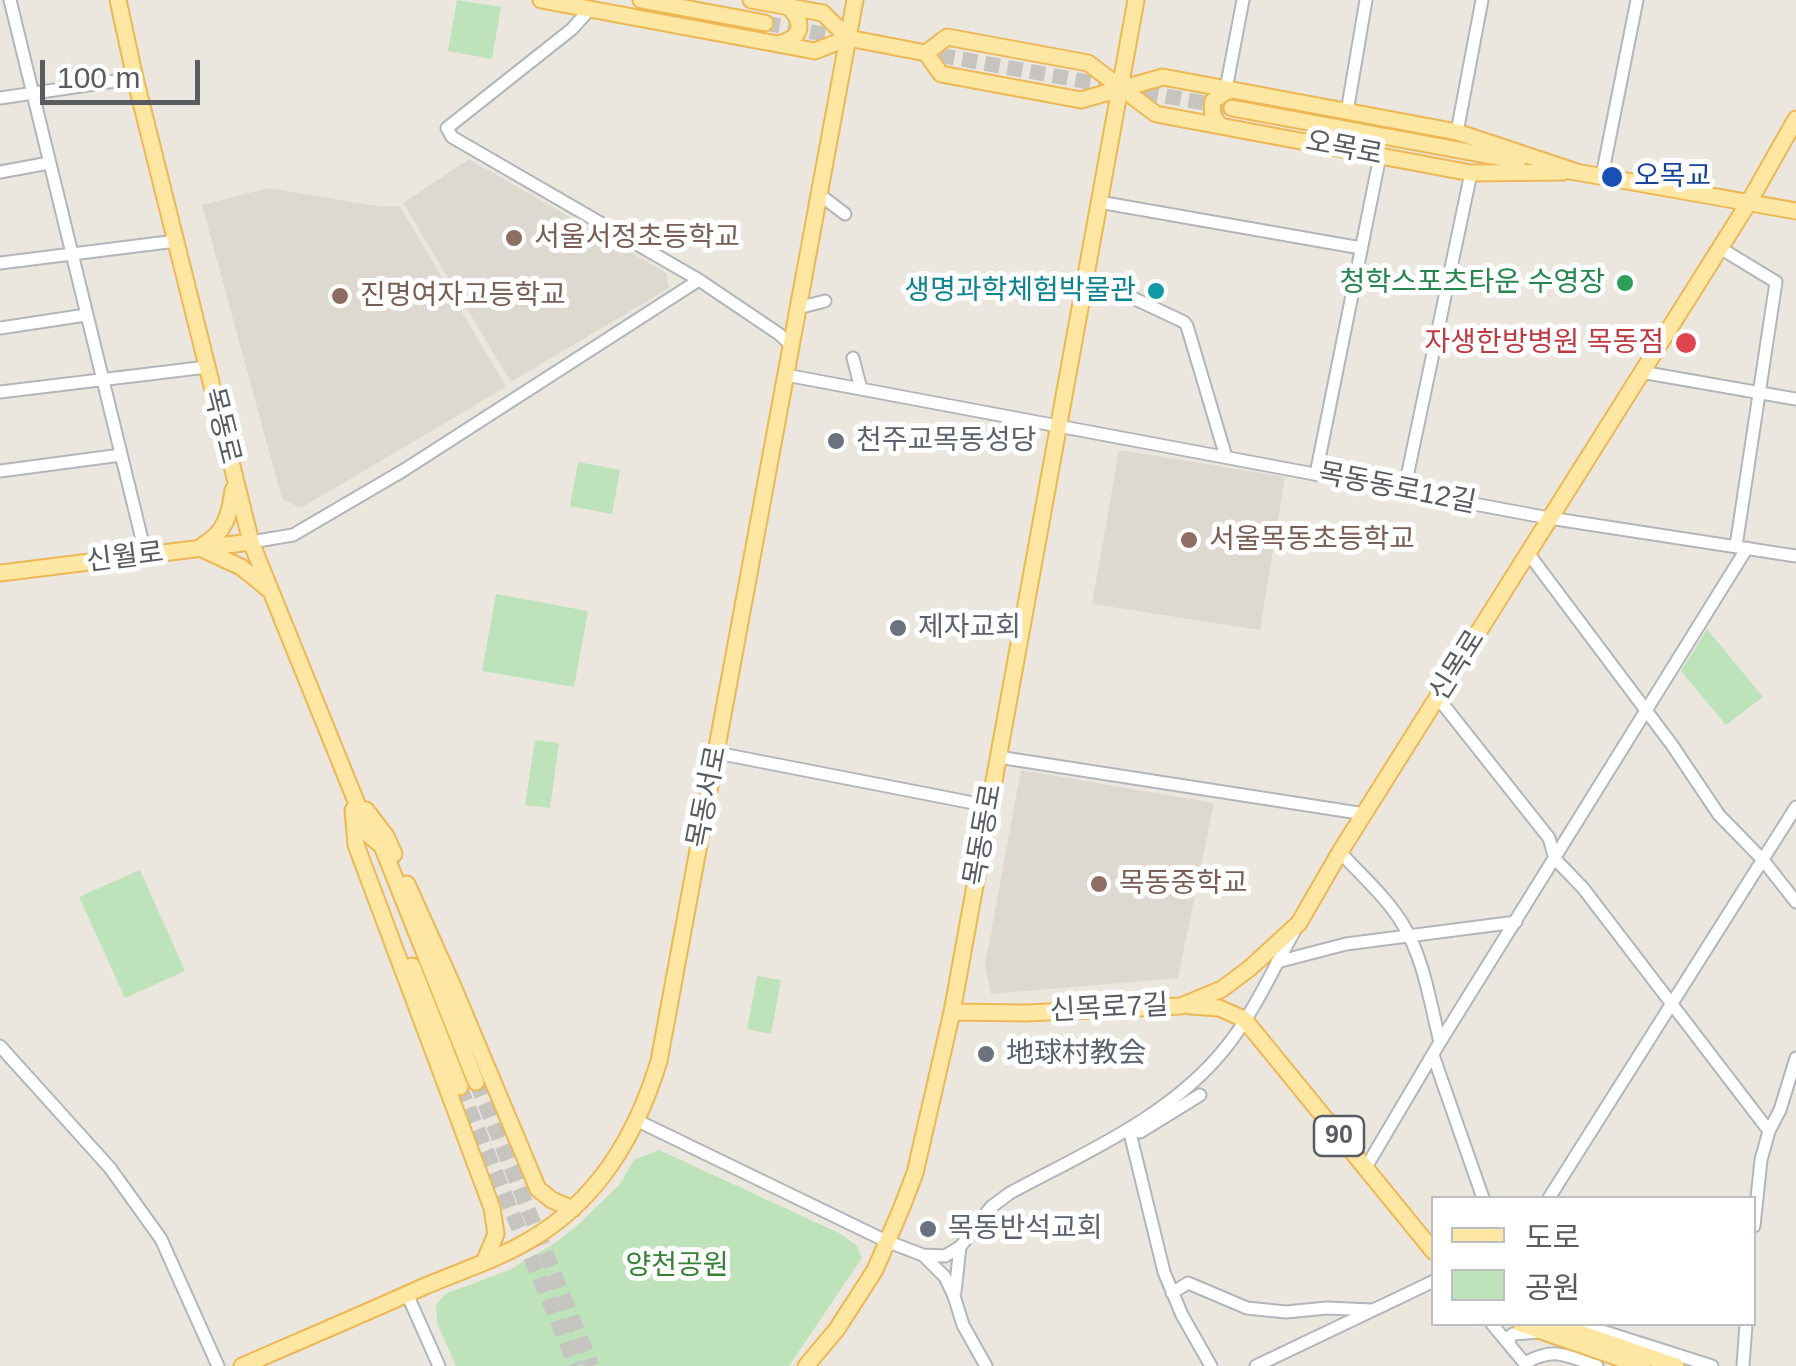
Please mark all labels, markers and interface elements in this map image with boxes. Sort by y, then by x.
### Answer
scale bar [45,40,205,102]
text: 100 m [57,61,140,94]
street label: 오목로 [1303,125,1385,173]
place label: 오목교 [1634,160,1711,194]
marker: 오목교 [1599,164,1625,190]
place label: 서울서정초등학교 [534,221,740,255]
marker: 서울서정초등학교 [503,227,525,249]
place label: 청학스포츠타운 수영장 [1340,266,1605,300]
marker: 청학스포츠타운 수영장 [1614,272,1636,294]
place label: 생명과학체험박물관 [904,274,1136,308]
place label: 진명여자고등학교 [360,279,566,313]
marker: 생명과학체험박물관 [1145,280,1167,302]
marker: 진명여자고등학교 [329,285,351,307]
place label: 자생한방병원 목동점 [1424,326,1664,360]
marker: 자생한방병원 목동점 [1673,330,1699,356]
street label: 목동로 [195,384,247,468]
place label: 천주교목동성당 [856,424,1036,458]
marker: 천주교목동성당 [825,430,847,452]
street label: 목동동로12길 [1315,457,1479,521]
place label: 서울목동초등학교 [1209,523,1415,557]
marker: 서울목동초등학교 [1178,529,1200,551]
street label: 신월로 [85,537,165,579]
place label: 제자교회 [918,611,1021,645]
marker: 제자교회 [887,617,909,639]
street label: 신목로 [1423,624,1493,708]
street label: 목동서로 [682,743,734,851]
street label: 목동동로 [959,781,1009,889]
place label: 목동중학교 [1119,867,1248,901]
marker: 목동중학교 [1088,873,1110,895]
street label: 신목로7길 [1049,989,1169,1029]
place label: 地球村教会 [1006,1037,1146,1071]
marker: 地球村教会 [975,1043,997,1065]
road number: 90 [1314,1116,1364,1156]
legend [1431,1196,1756,1326]
place label: 목동반석교회 [948,1212,1103,1246]
marker: 목동반석교회 [917,1218,939,1240]
text: 도로 [1525,1221,1580,1254]
park label: 양천공원 [625,1249,729,1283]
text: 공원 [1525,1271,1580,1304]

